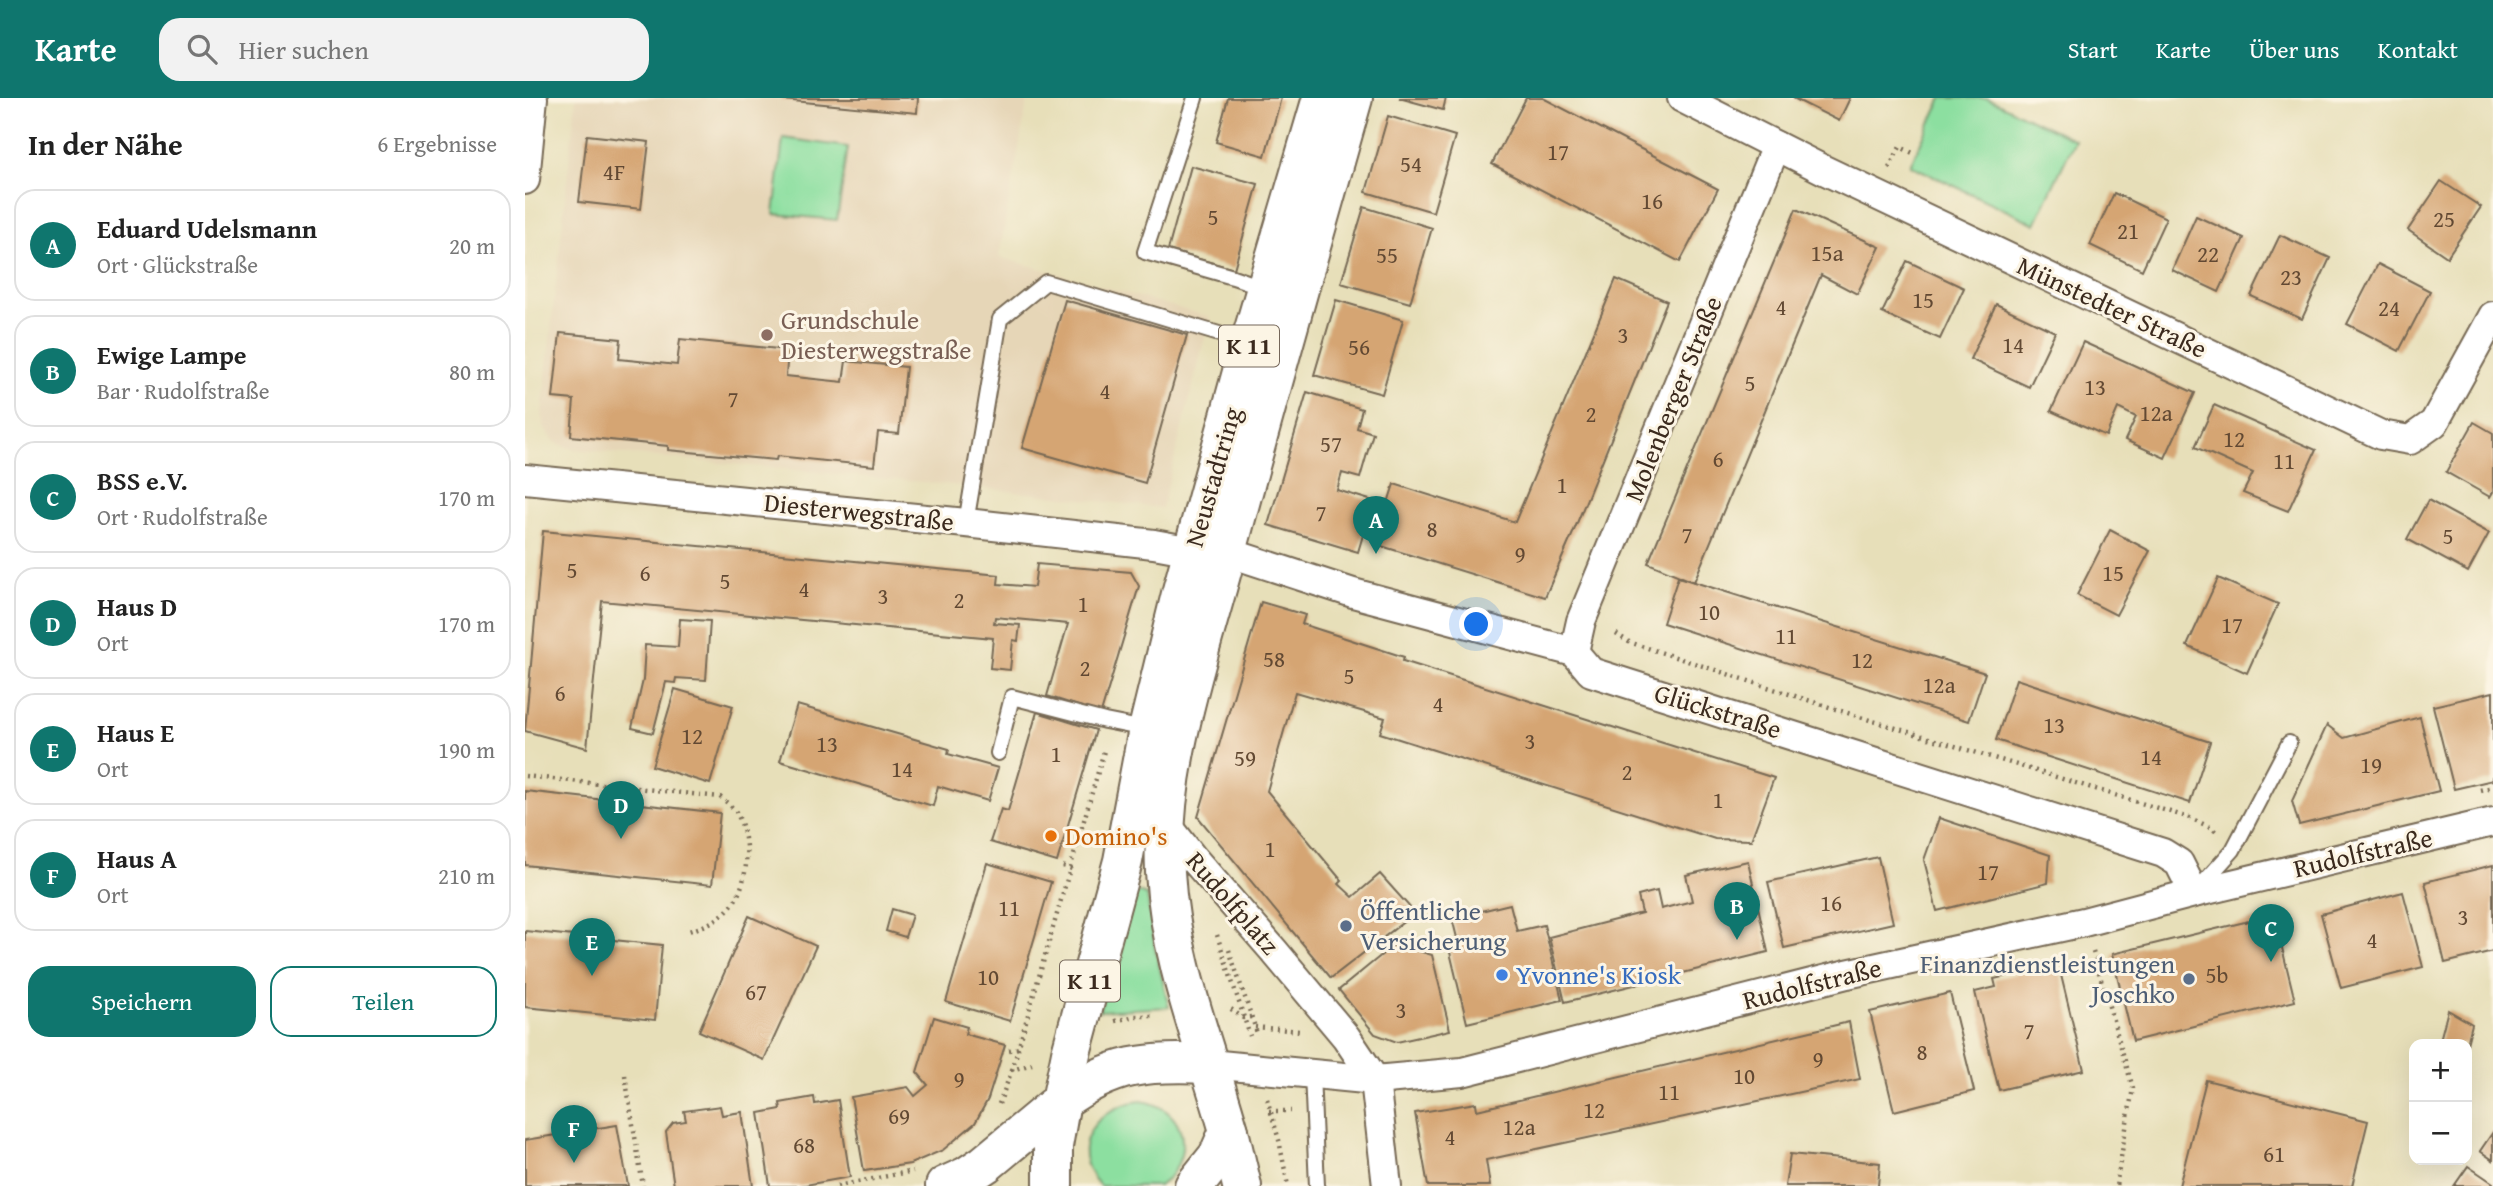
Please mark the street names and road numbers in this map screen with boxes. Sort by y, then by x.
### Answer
street label: Münstedter Straße [2011,245,2214,368]
street label: Molenberger Straße [1613,290,1732,508]
road number: K 11 [1219,326,1279,366]
street label: Neustadtring [1174,402,1251,551]
street label: Diesterwegstraße [762,482,956,541]
street label: Glückstraße [1650,673,1786,748]
street label: Rudolfstraße [2290,818,2436,887]
street label: Rudolfplatz [1177,842,1289,963]
street label: Rudolfstraße [1739,947,1885,1020]
road number: K 11 [1060,960,1120,1001]

